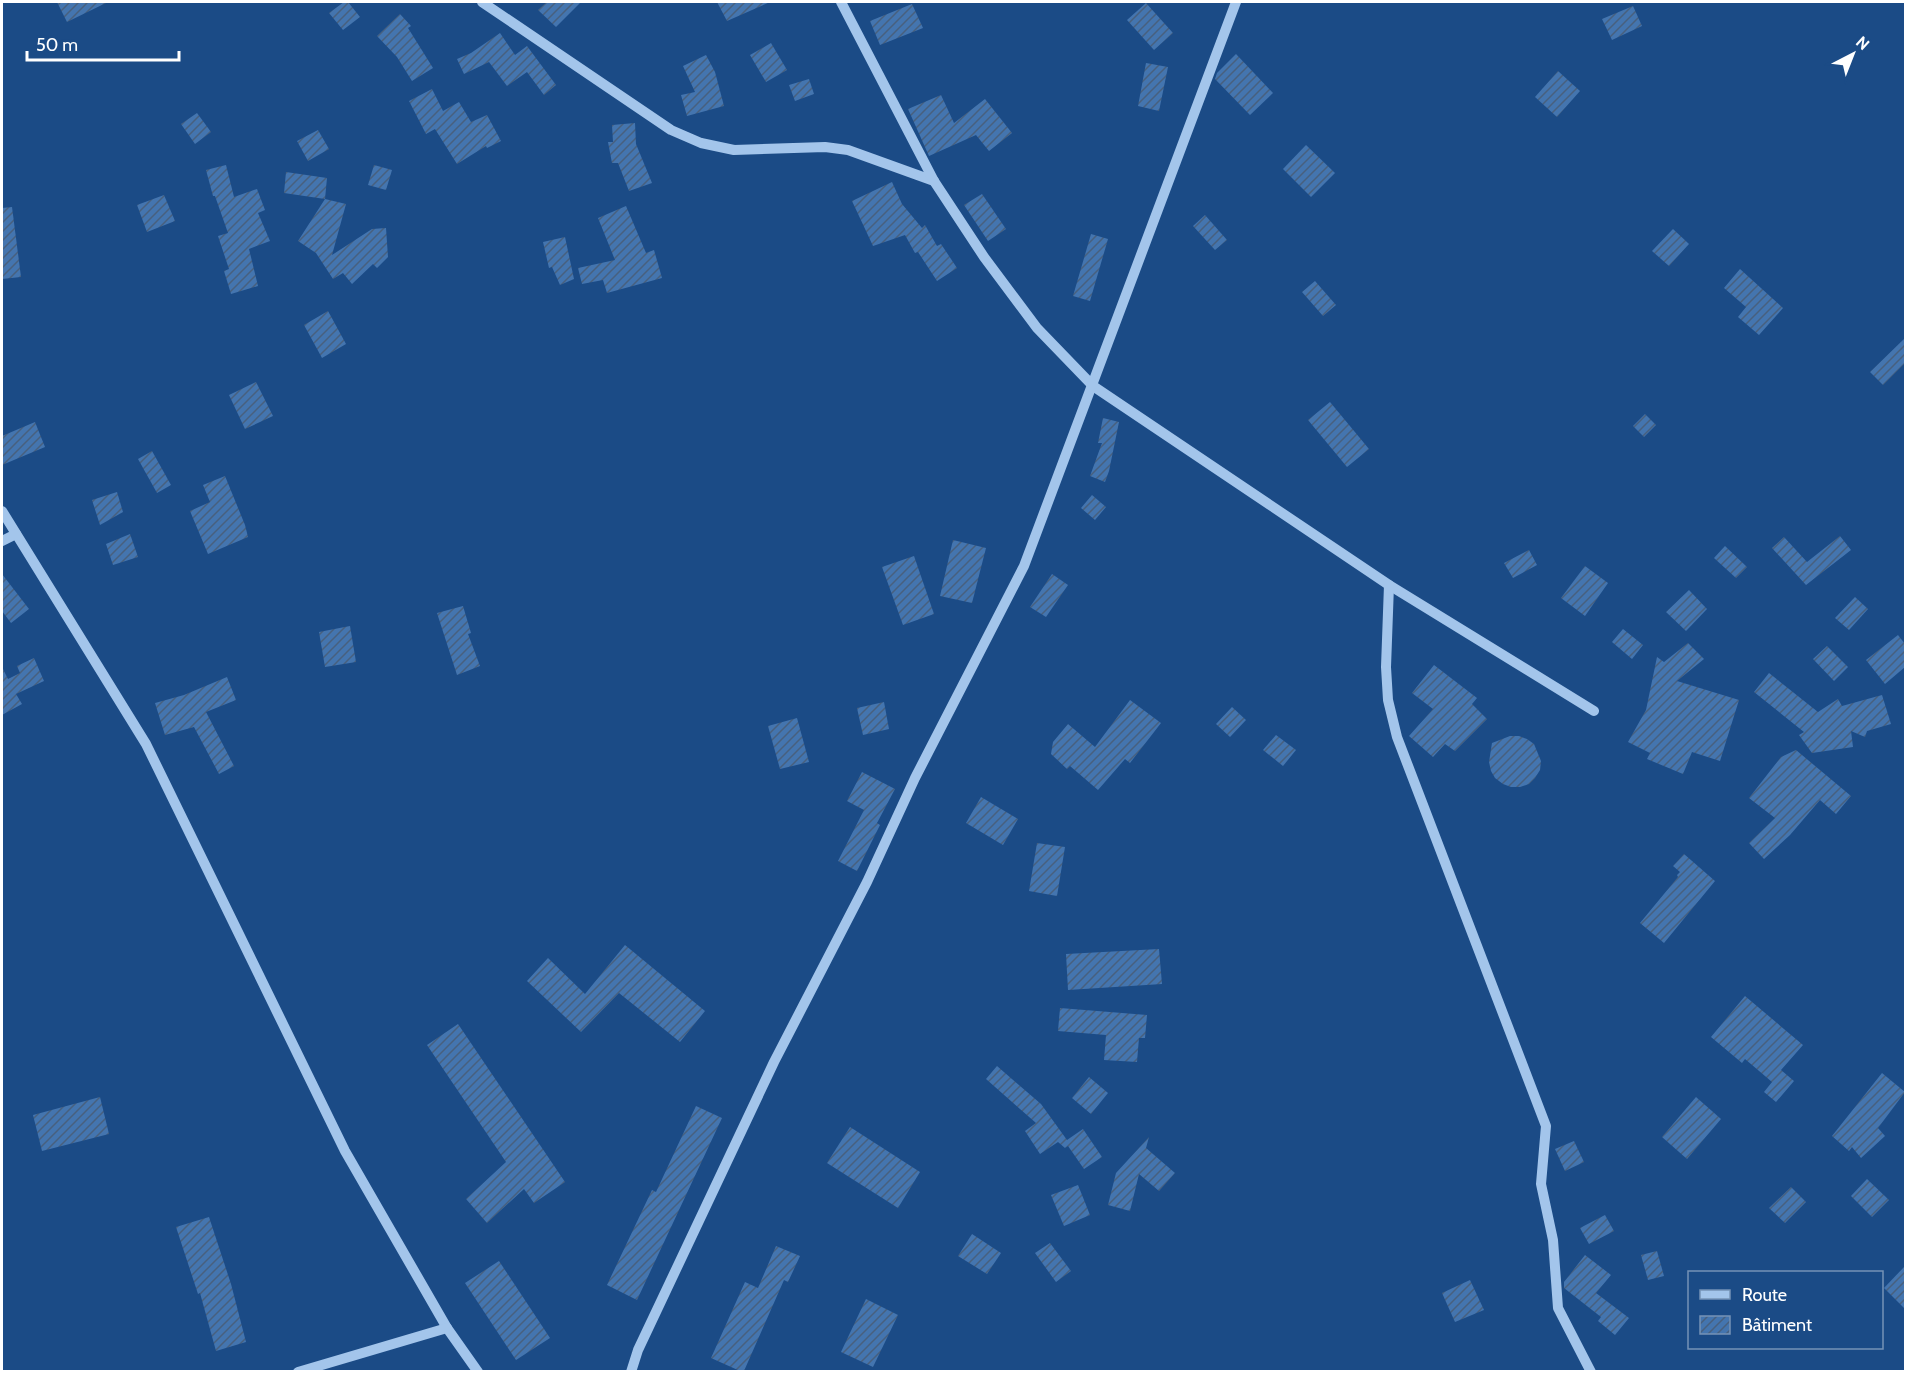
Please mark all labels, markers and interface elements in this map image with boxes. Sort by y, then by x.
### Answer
scale bar [27,24,178,62]
north arrow [1823,24,1883,84]
text: N [1852,32,1873,54]
text: 50 m [36,34,78,56]
legend [1688,1271,1883,1349]
text: Route [1742,1284,1787,1306]
text: Bâtiment [1742,1314,1812,1336]

